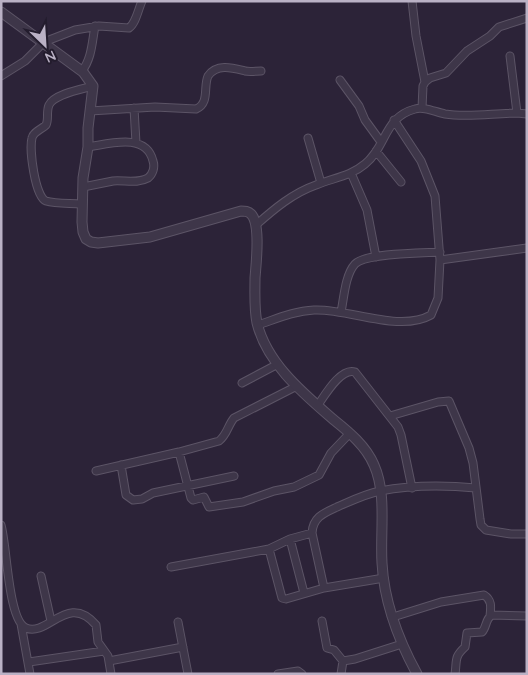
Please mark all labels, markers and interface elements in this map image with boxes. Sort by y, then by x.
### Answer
north arrow [20,20,70,70]
text: N [42,46,59,67]

